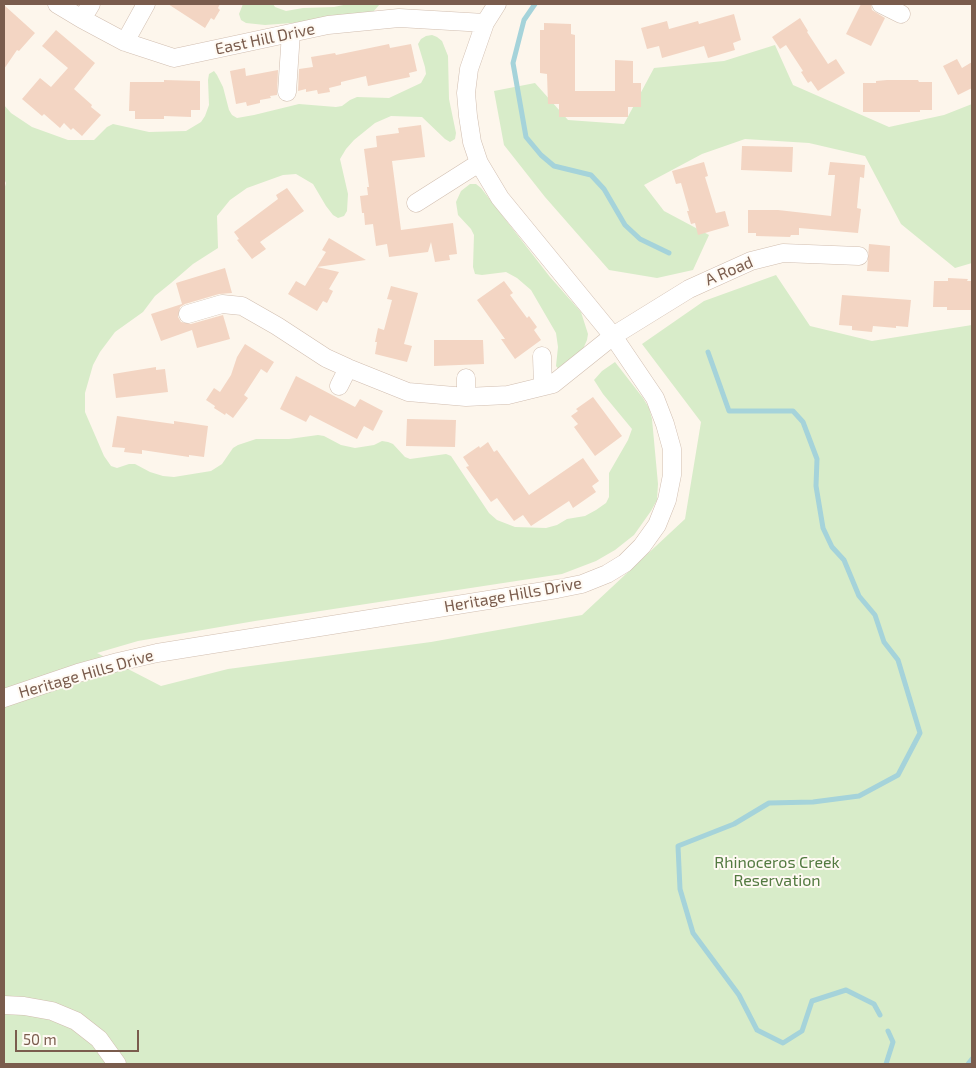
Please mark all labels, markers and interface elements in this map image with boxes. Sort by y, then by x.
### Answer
street label: East Hill Drive [213,19,317,59]
street label: A Road [702,252,756,290]
street label: Heritage Hills Drive [443,573,583,617]
street label: Heritage Hills Drive [16,646,156,702]
park label: Rhinoceros Creek Reservation [714,853,840,891]
scale bar [18,1020,141,1052]
text: 50 m [23,1030,57,1048]

